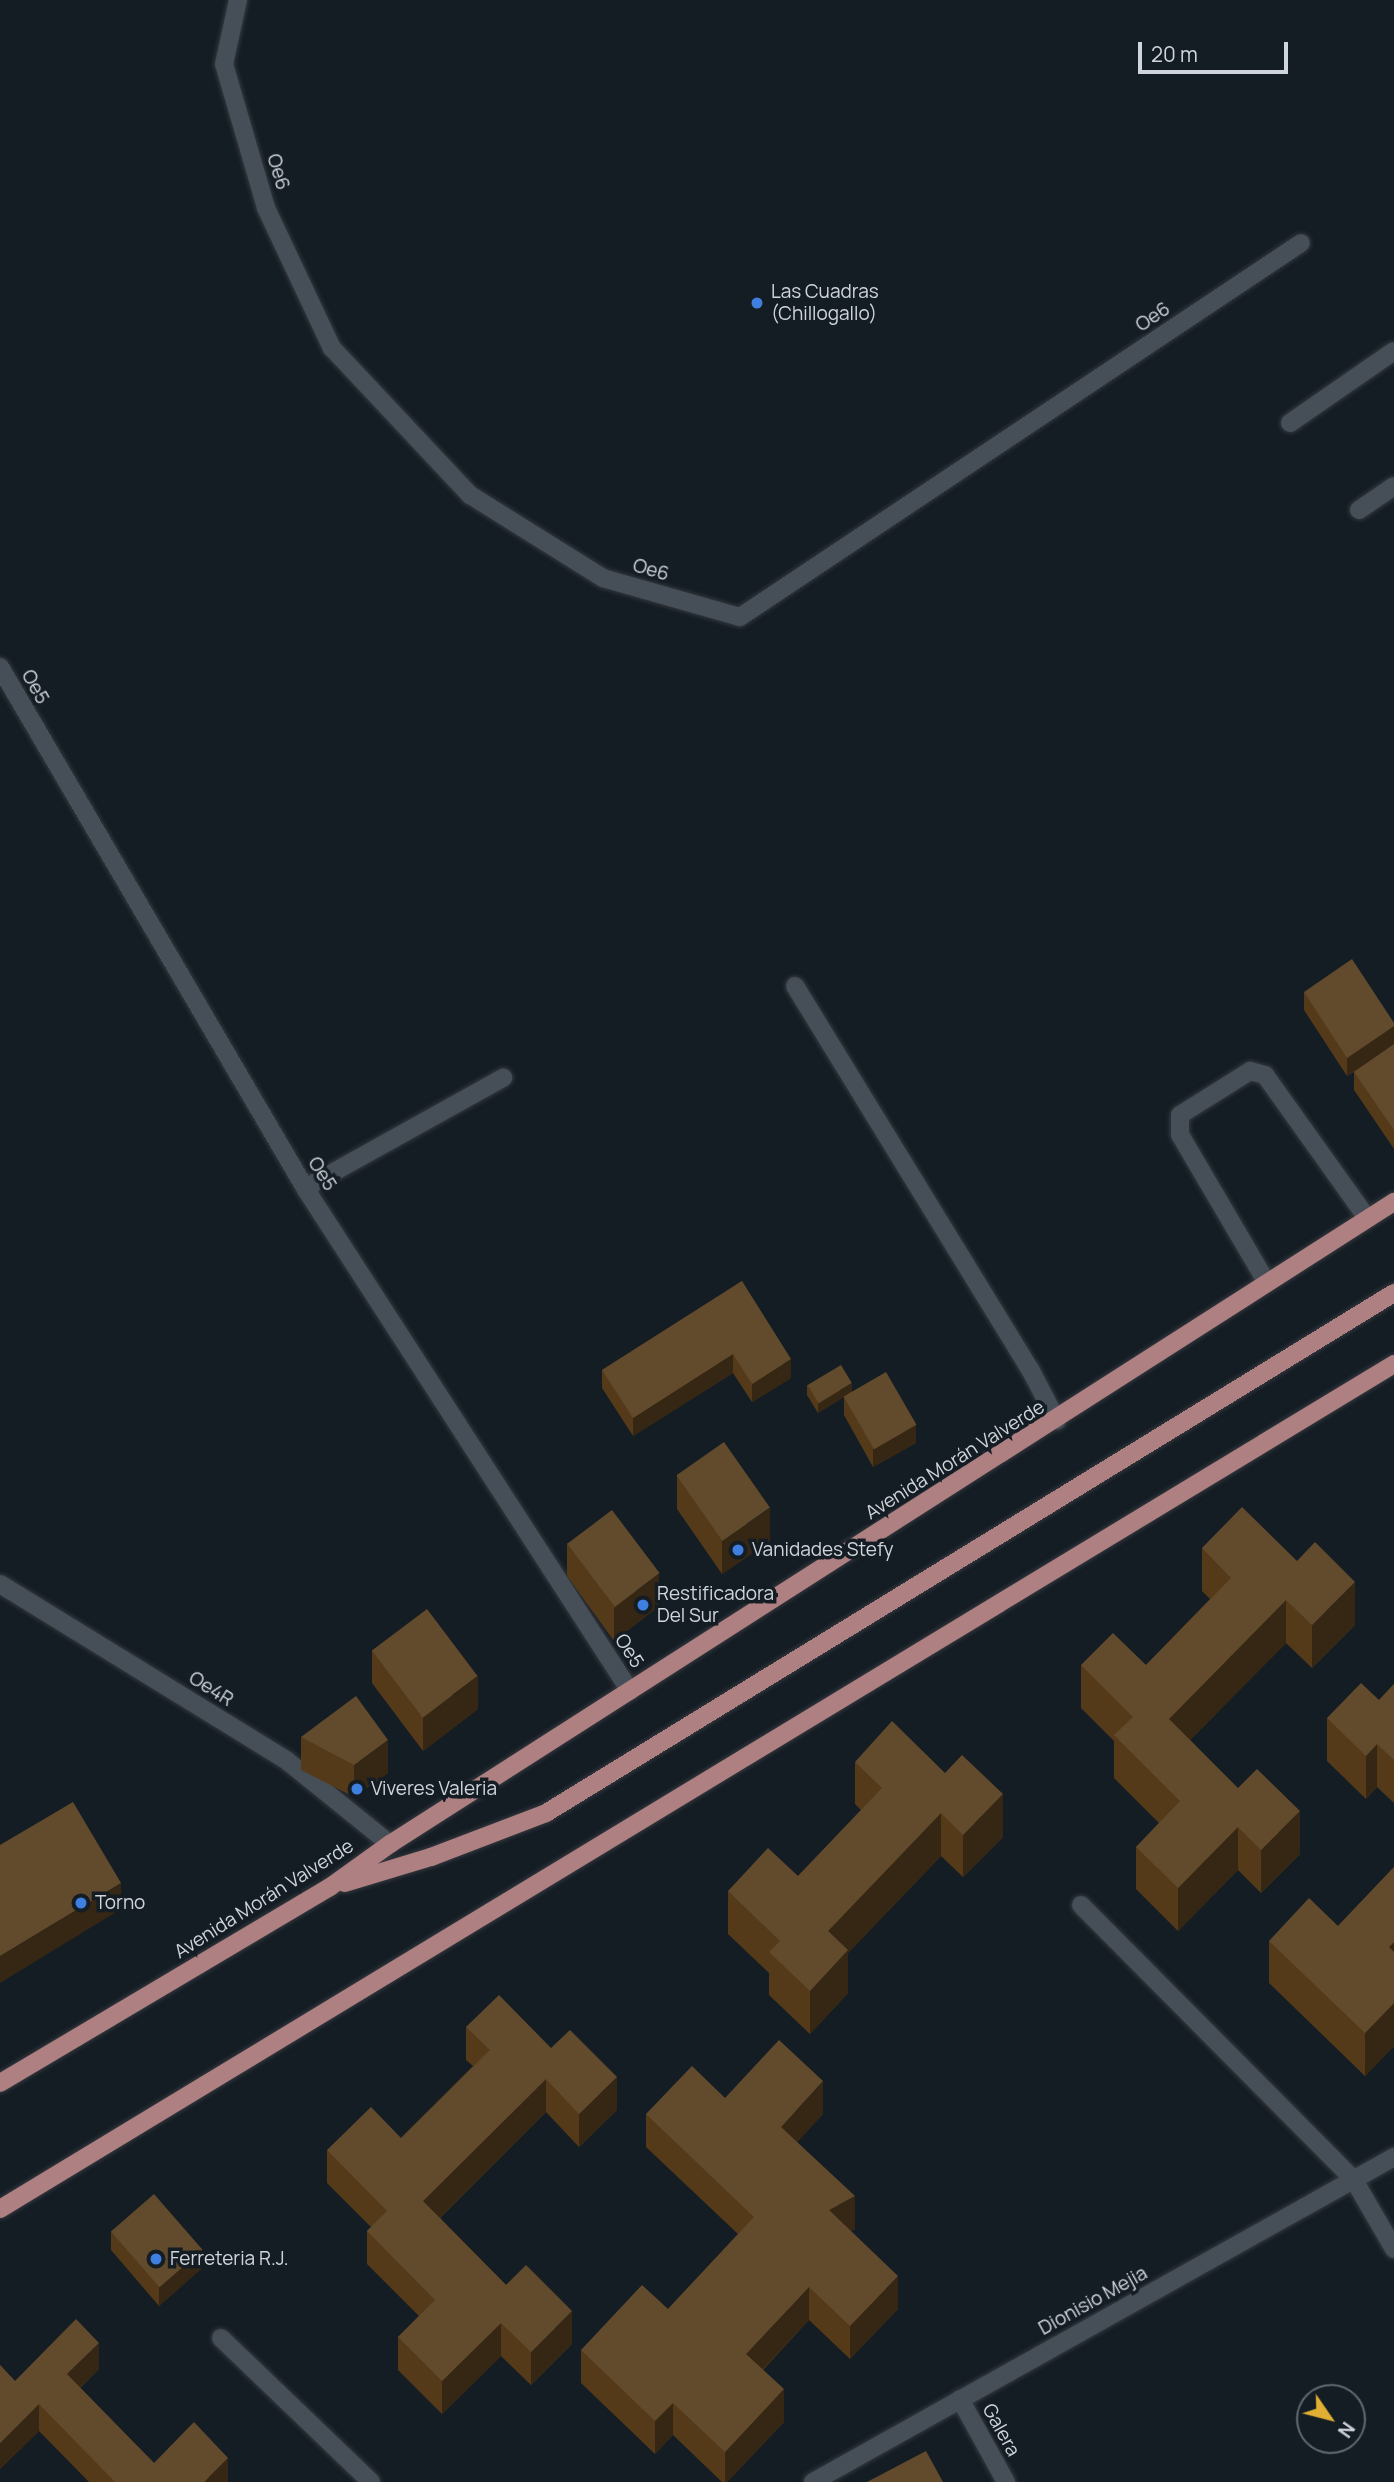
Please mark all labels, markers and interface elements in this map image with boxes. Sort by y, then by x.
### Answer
scale bar [1142,28,1292,72]
text: 20 m [1151,40,1198,68]
street label: Oe6 [262,151,294,193]
place label: Las Cuadras (Chillogallo) [771,281,879,325]
marker: Las Cuadras (Chillogallo) [749,295,765,311]
street label: Oe6 [1131,297,1175,337]
street label: Oe6 [630,554,672,586]
street label: Oe5 [16,666,54,708]
street label: Oe5 [303,1153,341,1195]
street label: Avenida Morán Valverde [861,1395,1049,1525]
place label: Vanidades Stefy [752,1539,894,1561]
marker: Vanidades Stefy [730,1542,746,1558]
place label: Restificadora Del Sur [657,1583,774,1627]
marker: Restificadora Del Sur [635,1597,651,1613]
street label: Oe5 [610,1630,648,1672]
street label: Oe4R [185,1667,237,1711]
place label: Viveres Valeria [371,1778,497,1800]
marker: Viveres Valeria [349,1781,365,1797]
street label: Avenida Morán Valverde [170,1834,358,1964]
place label: Torno [95,1892,145,1914]
marker: Torno [73,1895,89,1911]
place label: Ferreteria R.J. [170,2248,288,2270]
marker: Ferreteria R.J. [148,2251,164,2267]
street label: Dionisio Mejia [1035,2262,1151,2340]
north arrow [1296,2384,1366,2454]
street label: Galera [977,2400,1025,2460]
text: N [1332,2417,1361,2443]

